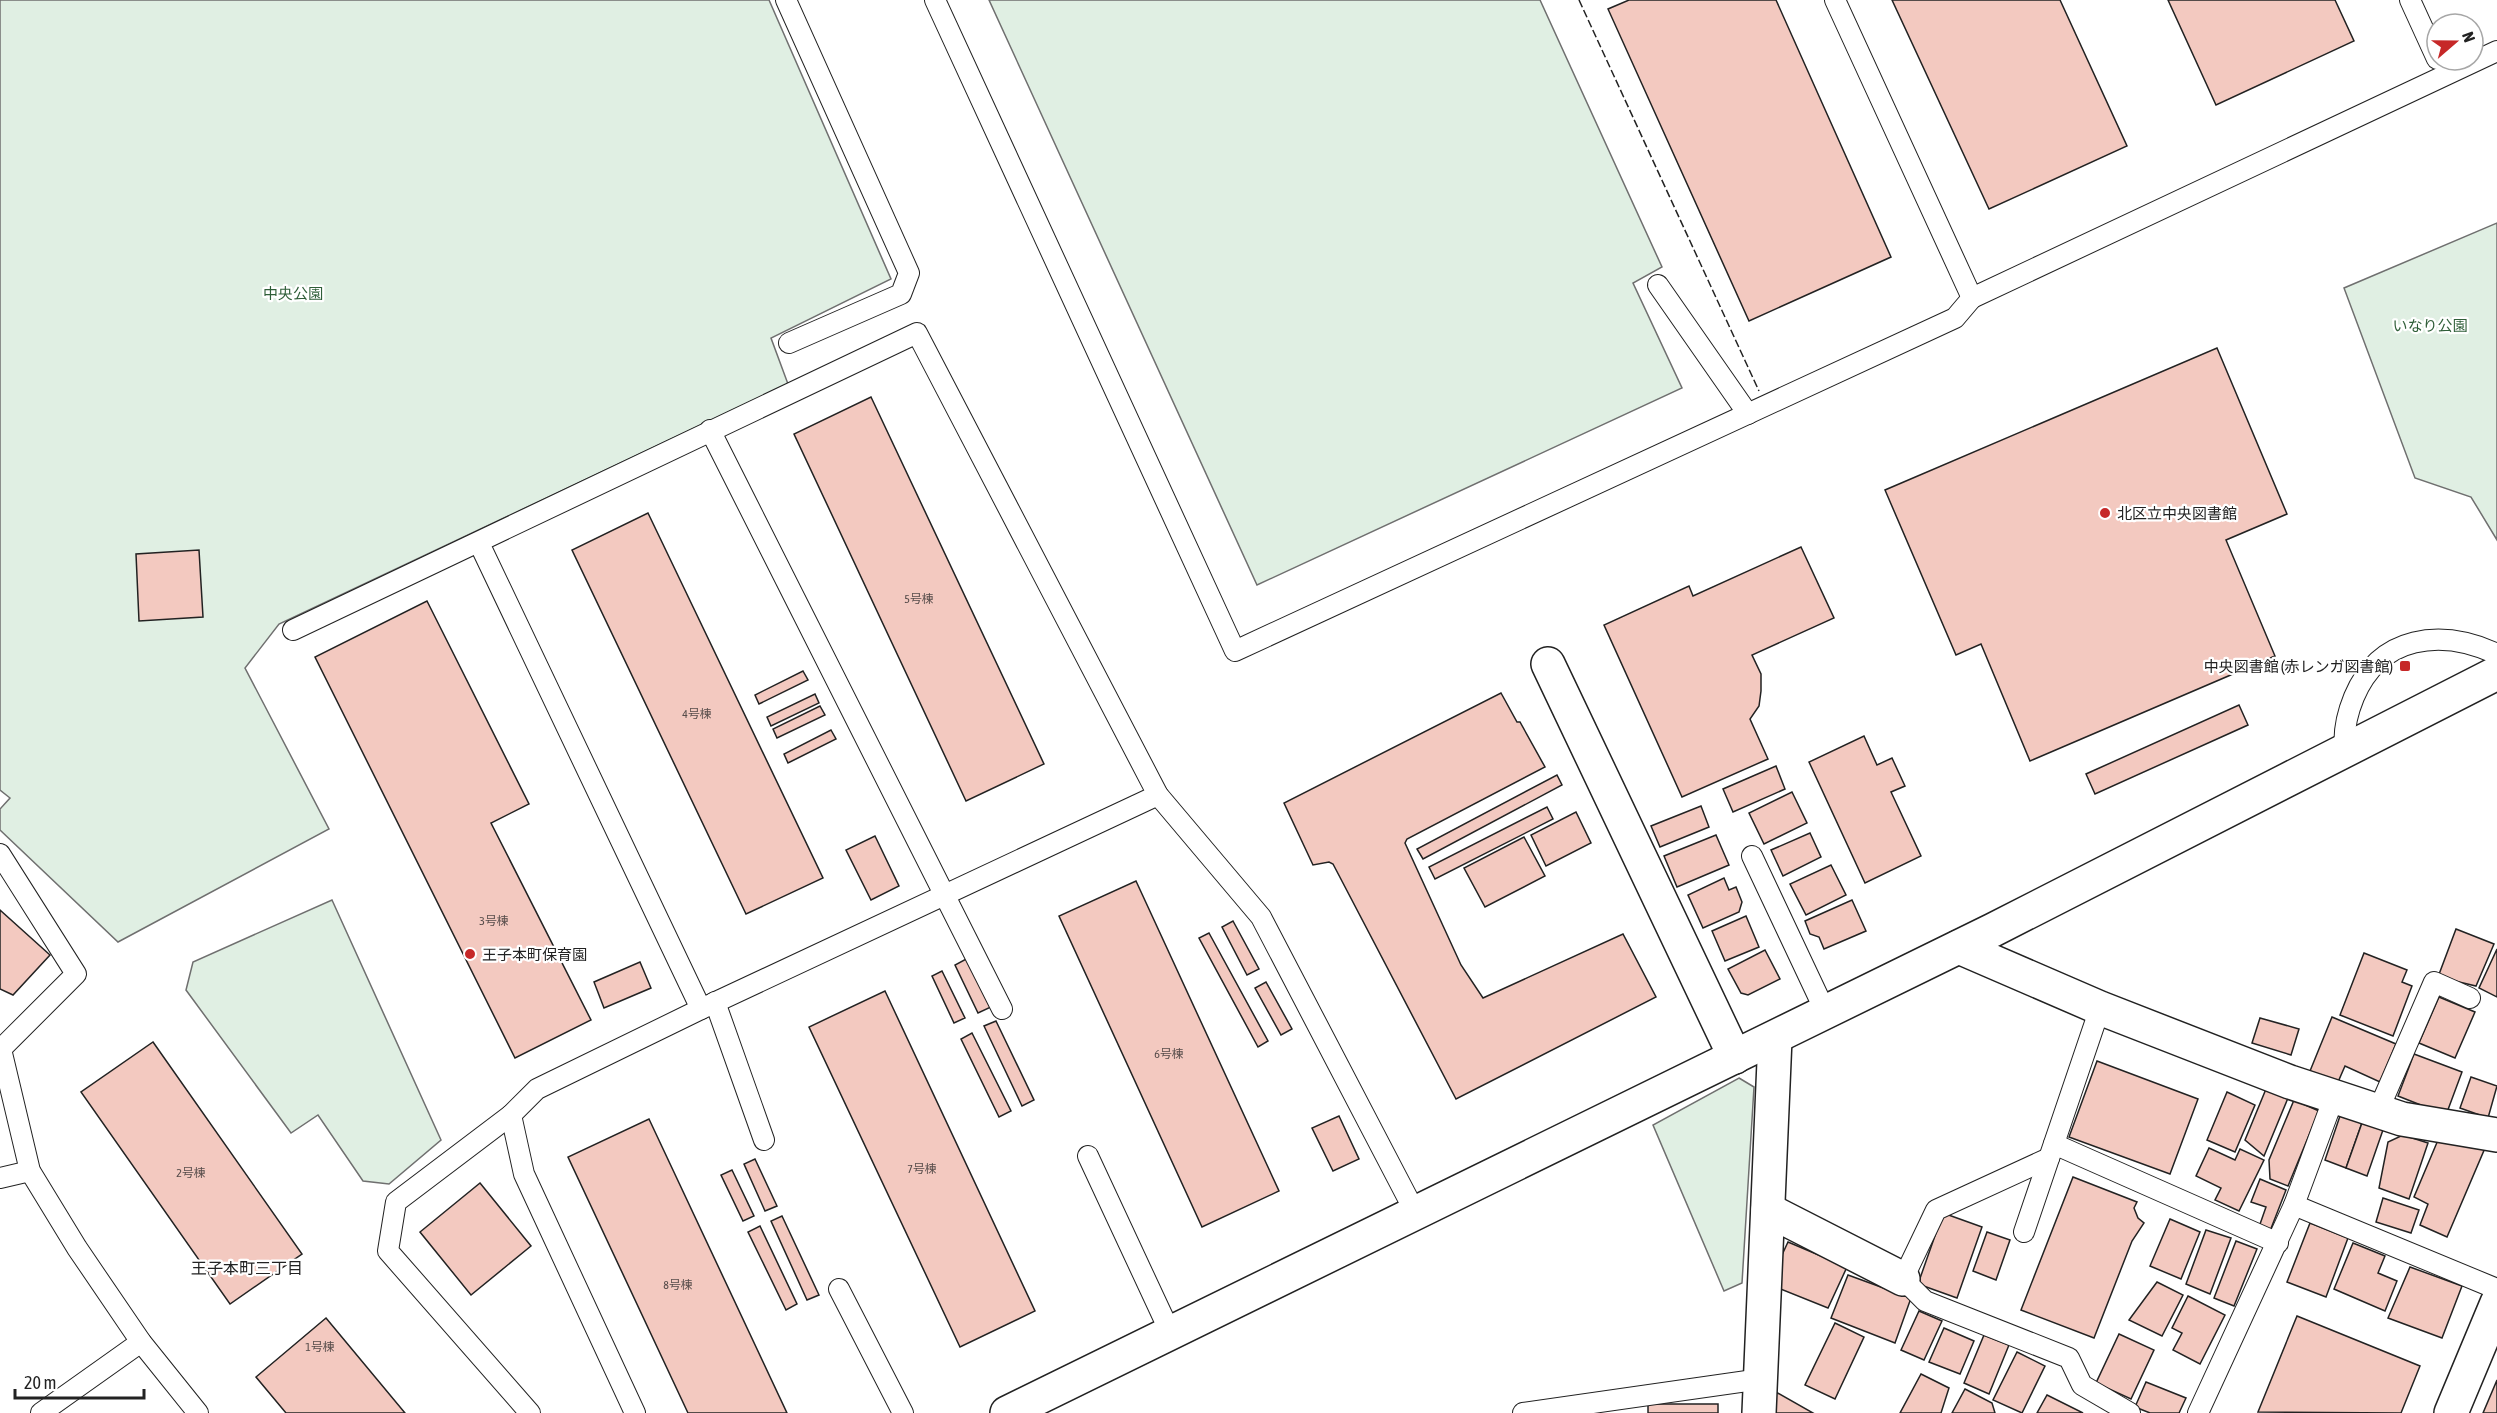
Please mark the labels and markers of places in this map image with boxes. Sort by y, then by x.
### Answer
place label: 北区立中央図書館 [2117,505,2237,522]
marker: 北区立中央図書館 [2098,506,2112,520]
place label: 中央図書館 (赤レンガ図書館) [2204,658,2393,675]
marker: 中央図書館 (赤レンガ図書館) [2398,659,2412,673]
place label: 王子本町保育園 [482,946,587,963]
marker: 王子本町保育園 [463,947,477,961]

